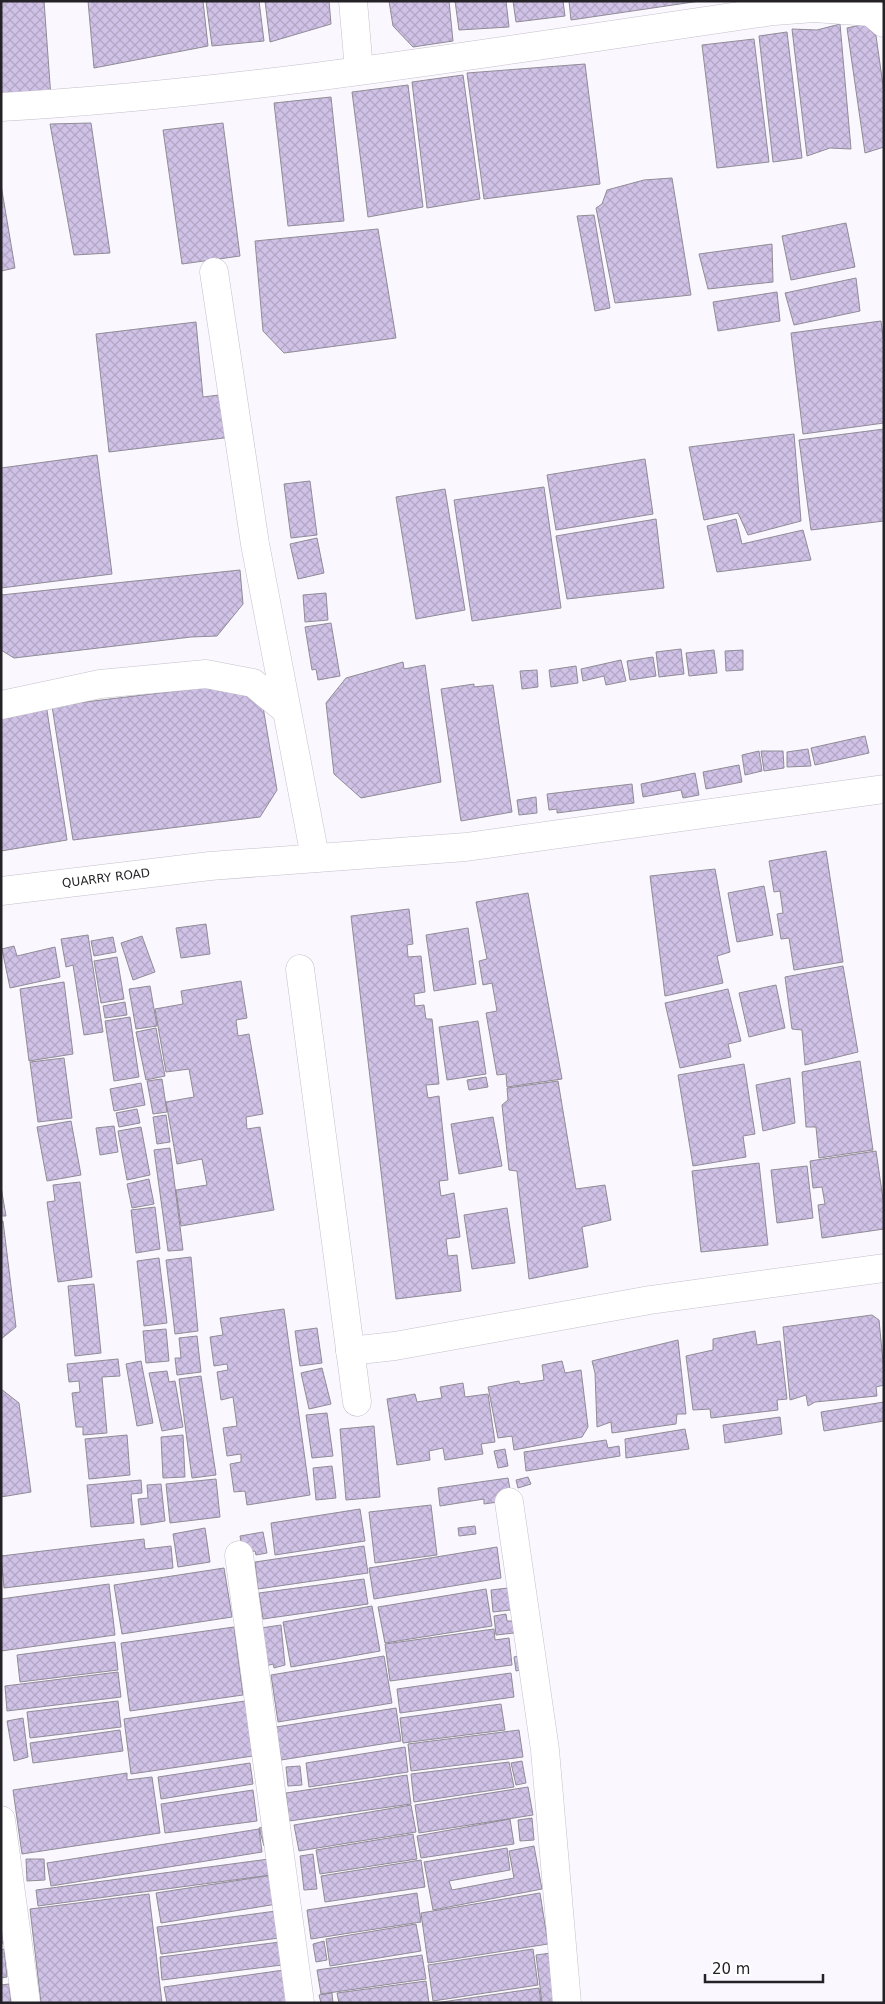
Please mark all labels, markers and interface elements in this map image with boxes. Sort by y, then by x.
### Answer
street label: QUARRY ROAD [61,866,151,890]
scale bar [705,1952,822,1984]
text: 20 m [712,1960,750,1978]

